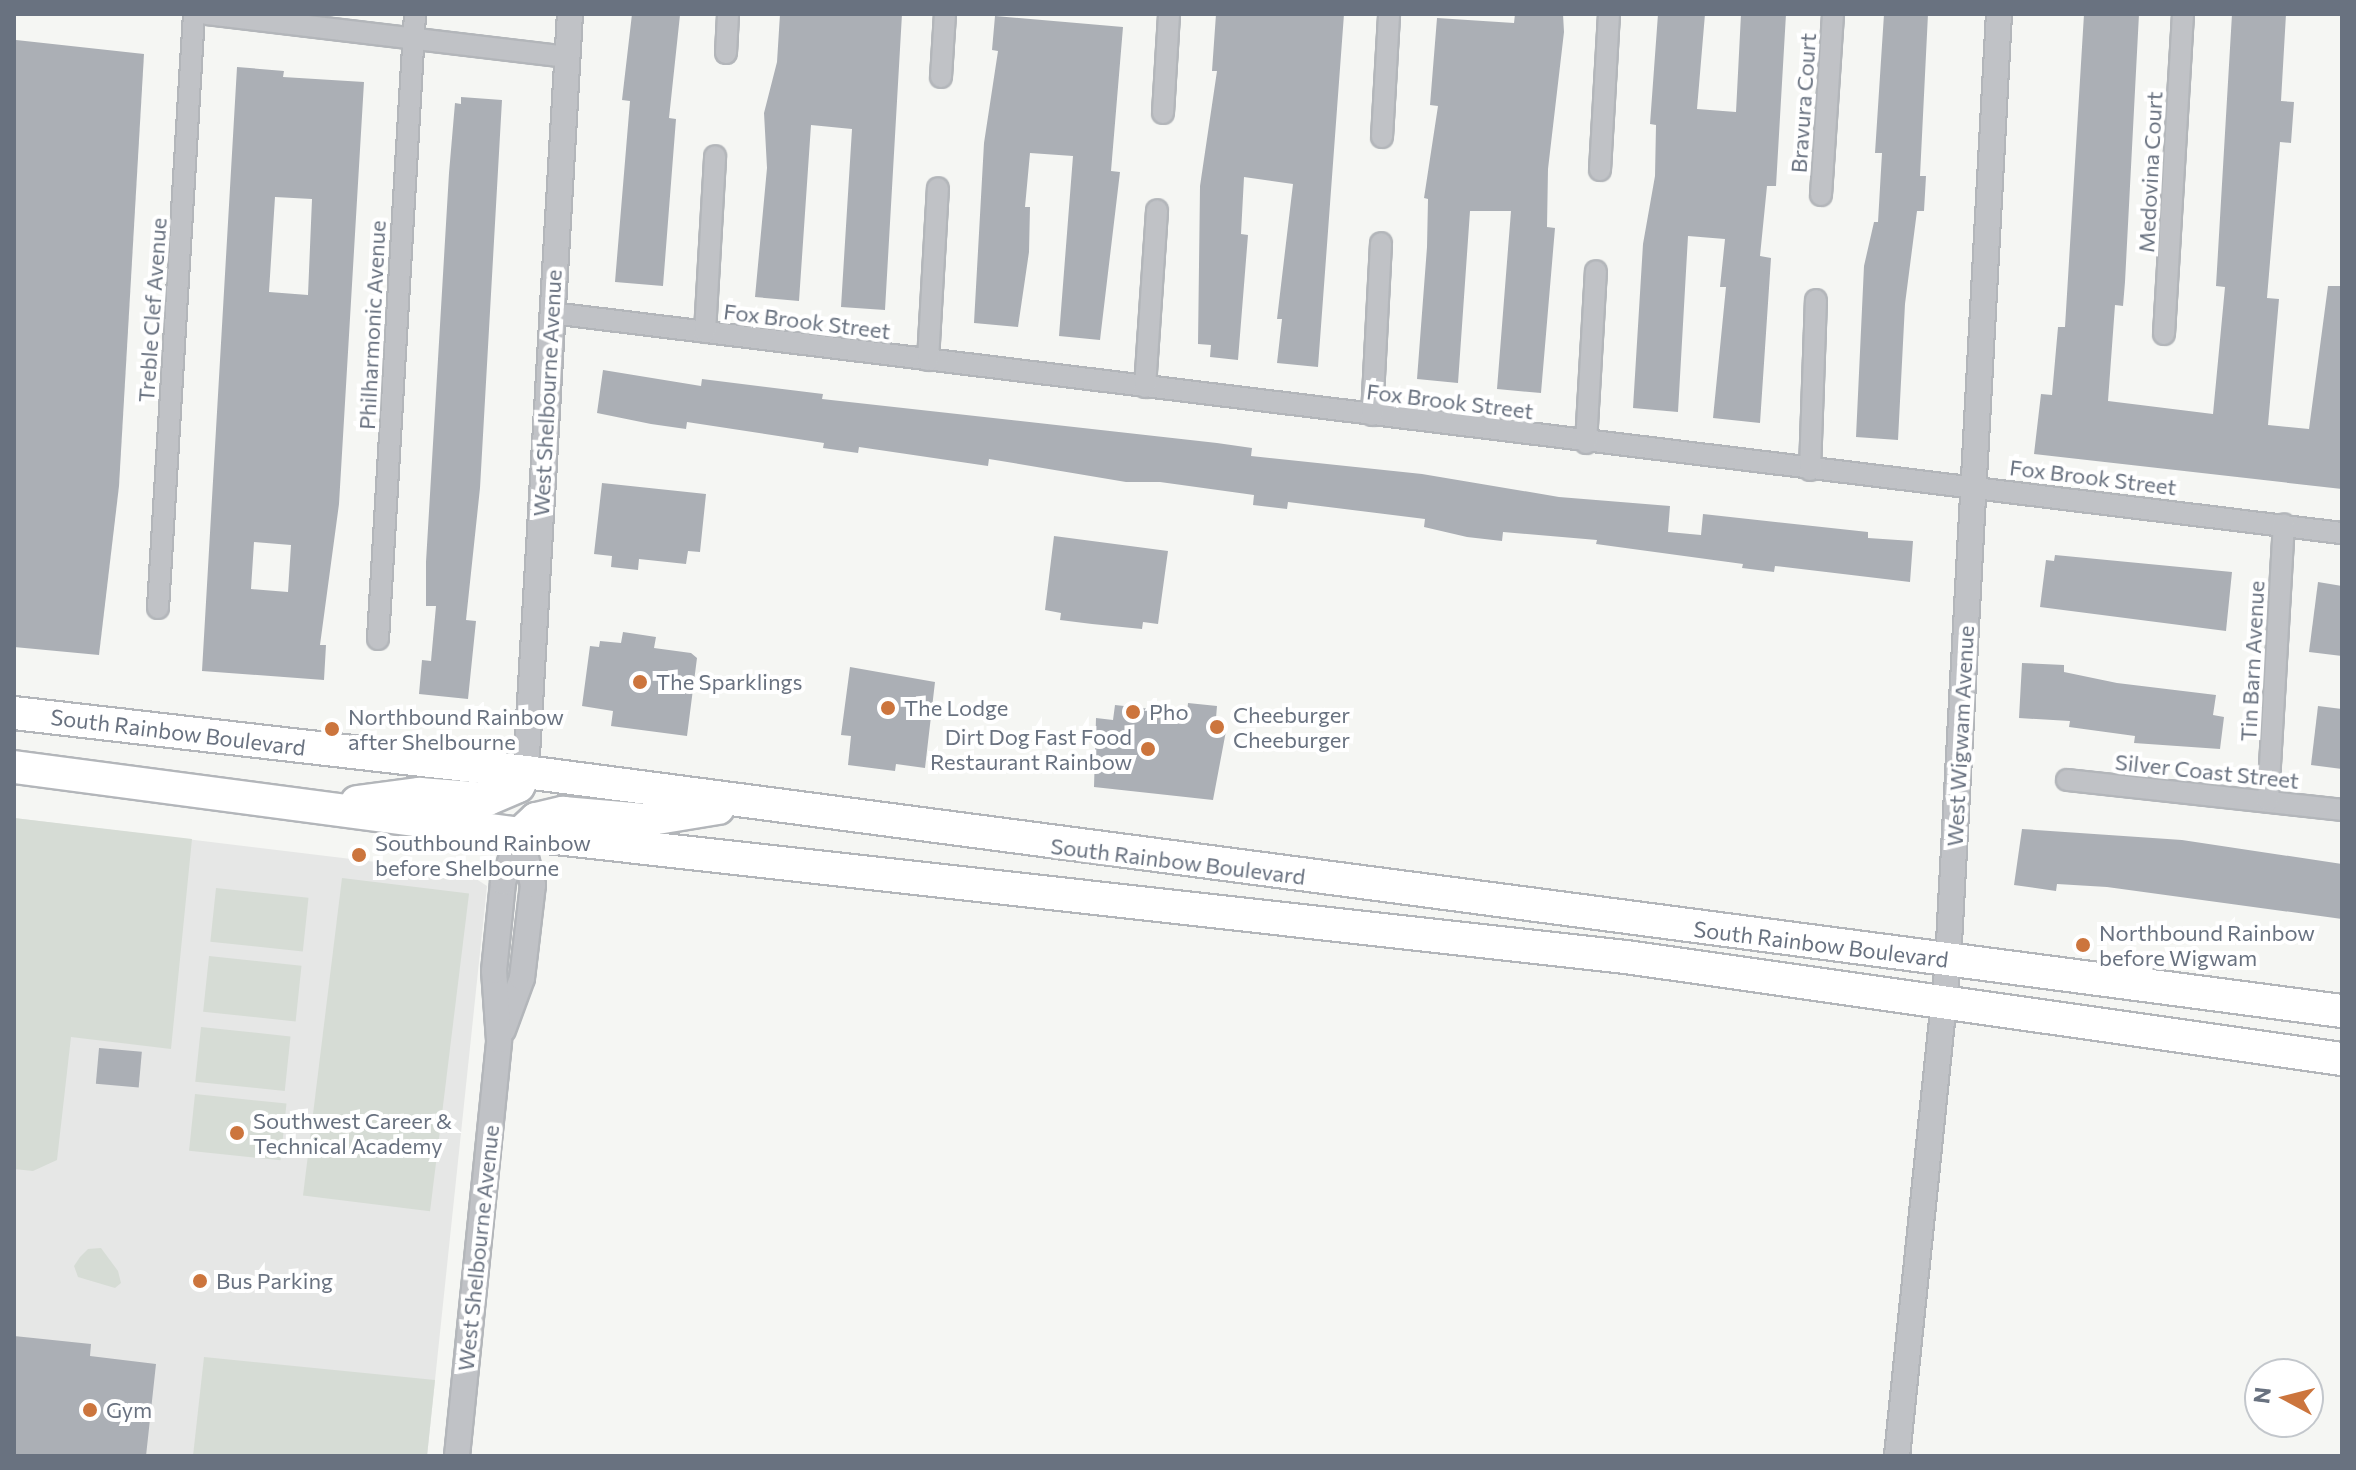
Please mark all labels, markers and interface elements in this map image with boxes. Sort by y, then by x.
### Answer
street label: Bravura Court [1785,32,1821,174]
street label: Medovina Court [2133,91,2167,253]
street label: Treble Clef Avenue [132,217,172,403]
street label: Philharmonic Avenue [353,220,391,430]
street label: West Shelbourne Avenue [527,269,567,517]
street label: Fox Brook Street [722,298,892,344]
street label: Fox Brook Street [1365,378,1535,424]
street label: Fox Brook Street [2008,454,2178,500]
street label: Tin Barn Avenue [2235,580,2269,742]
street label: West Wigwam Avenue [1941,625,1979,847]
place label: The Sparklings [656,669,802,695]
marker: The Sparklings [631,673,649,691]
place label: The Lodge [904,695,1008,721]
marker: The Lodge [879,699,897,717]
place label: Pho [1149,699,1189,725]
place label: Cheeburger Cheeburger [1233,701,1350,752]
street label: South Rainbow Boulevard [49,703,307,761]
place label: Northbound Rainbow after Shelbourne [348,703,564,754]
marker: Pho [1124,703,1142,721]
marker: Cheeburger Cheeburger [1208,718,1226,736]
marker: Northbound Rainbow after Shelbourne [323,720,341,738]
place label: Dirt Dog Fast Food Restaurant Rainbow [930,723,1132,774]
marker: Dirt Dog Fast Food Restaurant Rainbow [1139,740,1157,758]
street label: Silver Coast Street [2114,748,2300,794]
place label: Southbound Rainbow before Shelbourne [375,829,591,880]
street label: South Rainbow Boulevard [1049,832,1307,890]
marker: Southbound Rainbow before Shelbourne [350,846,368,864]
street label: South Rainbow Boulevard [1692,915,1950,973]
place label: Northbound Rainbow before Wigwam [2099,919,2315,970]
marker: Northbound Rainbow before Wigwam [2074,936,2092,954]
place label: Southwest Career & Technical Academy [253,1107,452,1158]
marker: Southwest Career & Technical Academy [228,1124,246,1142]
street label: West Shelbourne Avenue [452,1124,504,1372]
place label: Bus Parking [216,1268,333,1294]
marker: Bus Parking [191,1272,209,1290]
north arrow [2244,1358,2324,1438]
text: N [2247,1385,2276,1405]
place label: Gym [106,1397,152,1423]
marker: Gym [81,1401,99,1419]

